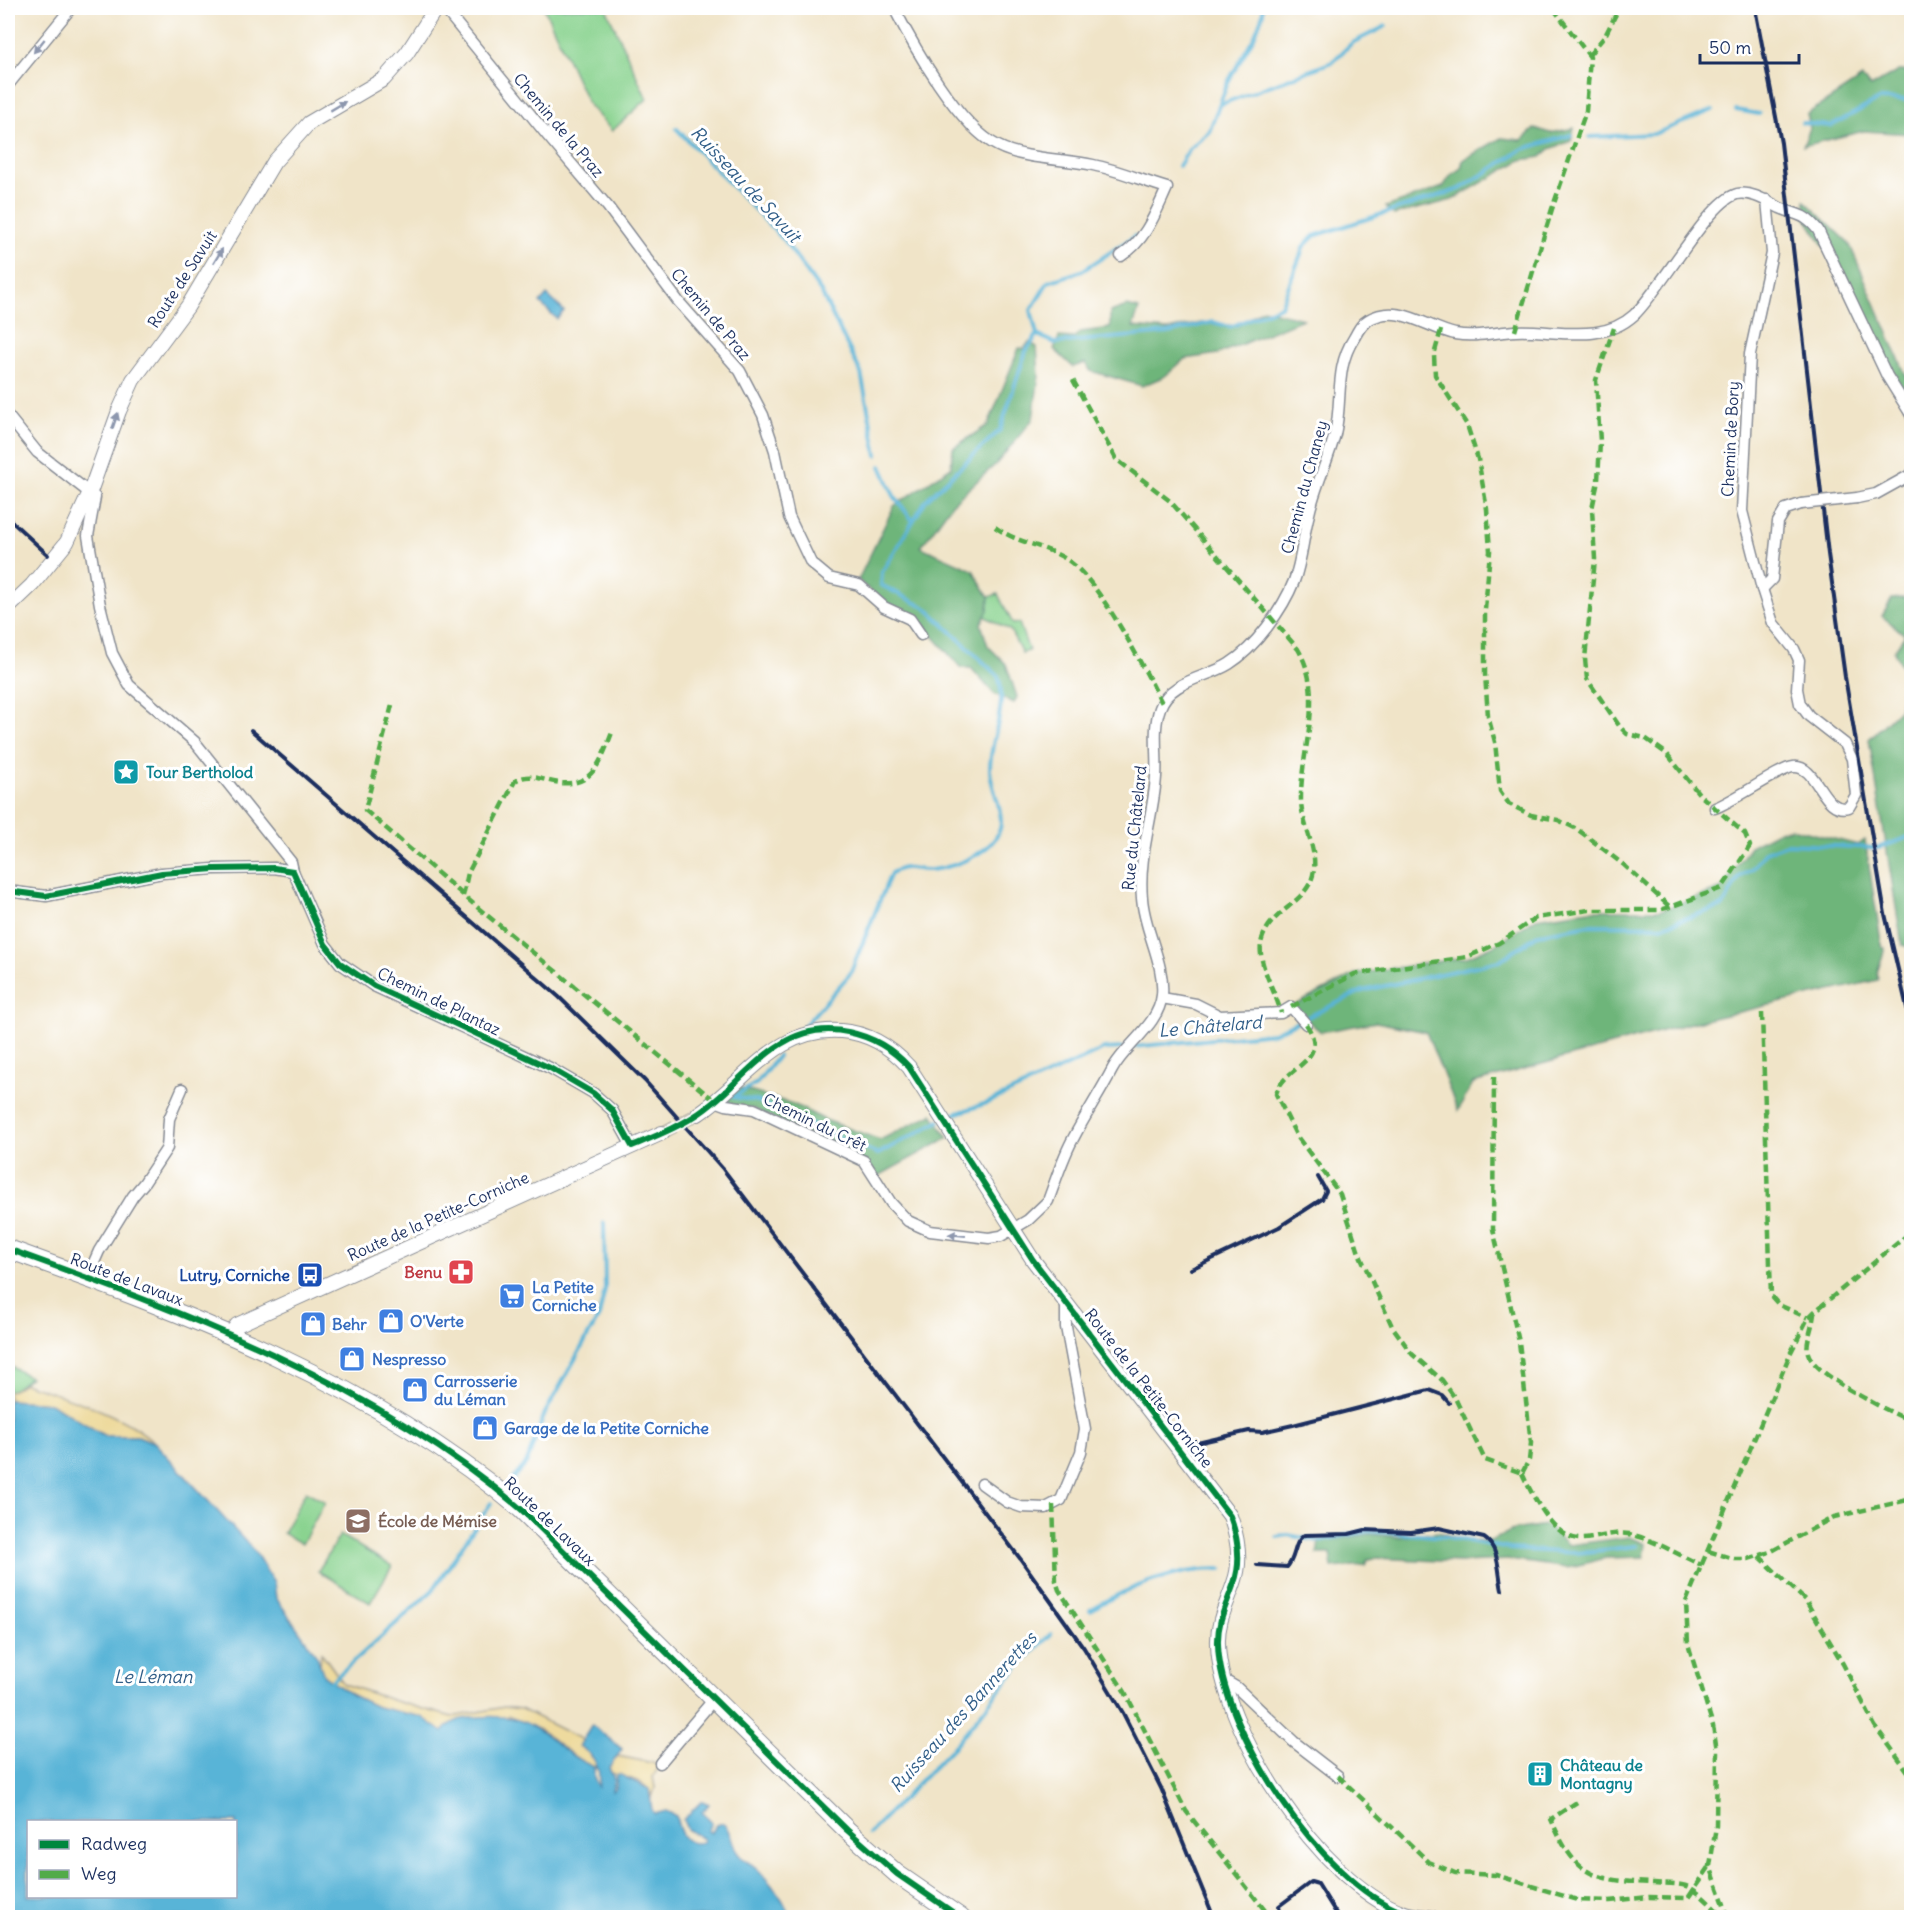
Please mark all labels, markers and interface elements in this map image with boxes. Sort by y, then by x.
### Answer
scale bar [1700,27,1799,65]
text: 50 m [1709,36,1751,59]
one-way arrow [32,38,45,54]
street label: Chemin de la Praz [510,69,609,182]
one-way arrow [330,101,347,111]
water label: Ruisseau de Savuit [686,121,807,248]
street label: Route de Savuit [143,226,221,331]
one-way arrow [213,248,224,264]
street label: Chemin de Praz [667,264,755,364]
street label: Chemin de Bory [1717,381,1743,497]
one-way arrow [111,411,121,429]
street label: Chemin du Chaney [1277,418,1331,556]
place icon: Tour Bertholod [111,757,141,787]
place label: Tour Bertholod [146,762,254,782]
street label: Rue du Châtelard [1117,765,1151,891]
street label: Chemin de Plantaz [374,963,504,1040]
water label: Le Châtelard [1158,1010,1265,1042]
street label: Chemin du Crêt [760,1088,870,1156]
street label: Route de la Petite-Corniche [344,1167,532,1265]
one-way arrow [947,1230,966,1240]
street label: Route de Lavaux [68,1248,186,1310]
pharmacy icon: Benu [446,1257,476,1287]
bus stop icon: Lutry, Corniche [295,1260,325,1290]
place label: Benu [404,1262,443,1282]
place label: Lutry, Corniche [179,1265,290,1286]
place label: La Petite Corniche [532,1277,597,1315]
supermarket icon: La Petite Corniche [497,1281,527,1311]
street label: Route de la Petite-Corniche [1081,1304,1217,1472]
shop icon: O'Verte [376,1306,406,1336]
shop icon: Behr [298,1309,328,1339]
place label: O'Verte [410,1311,464,1331]
place label: Behr [332,1314,367,1334]
shop icon: Nespresso [337,1344,367,1374]
place label: Nespresso [372,1349,446,1370]
place label: Carrosserie du Léman [434,1371,518,1409]
shop icon: Carrosserie du Léman [400,1375,430,1405]
shop icon: Garage de la Petite Corniche [470,1413,500,1443]
place label: Garage de la Petite Corniche [504,1418,709,1439]
street label: Route de Lavaux [500,1472,600,1570]
school or university icon: École de Mémise [343,1506,373,1536]
place label: École de Mémise [378,1511,497,1531]
water label: Ruisseau des Bannerettes [885,1625,1043,1797]
water label: Le Léman [114,1665,193,1688]
place label: Château de Montagny [1560,1755,1643,1794]
building icon: Château de Montagny [1525,1759,1555,1789]
legend [27,1820,237,1898]
text: Radweg [81,1832,147,1855]
text: Weg [81,1862,116,1885]

